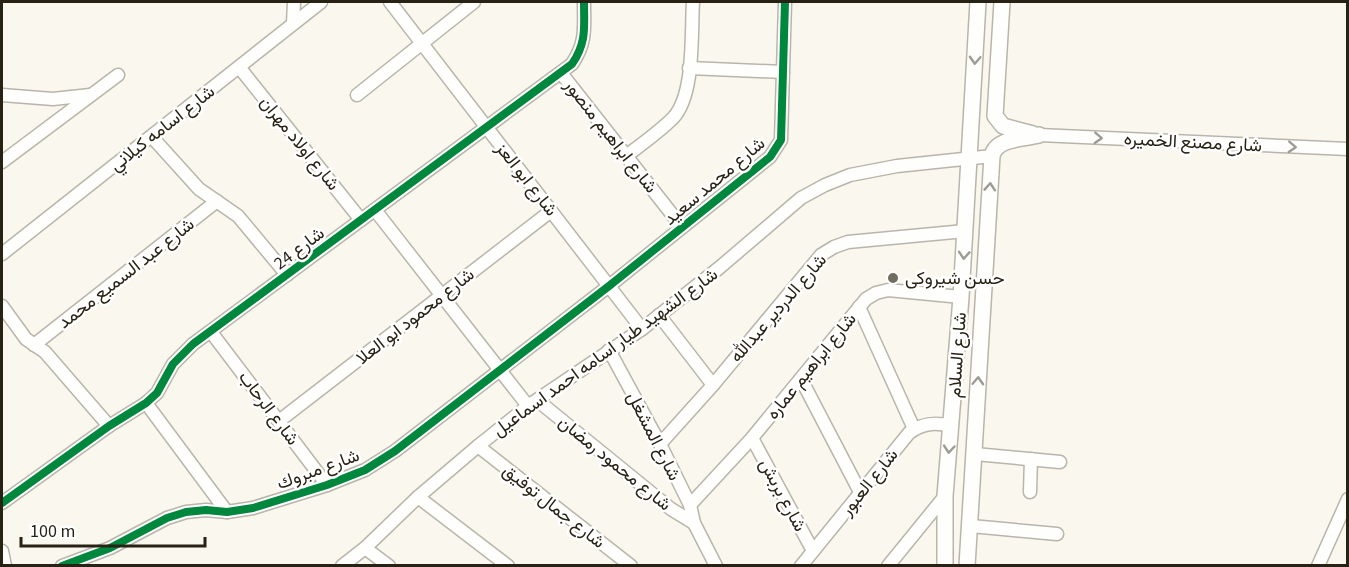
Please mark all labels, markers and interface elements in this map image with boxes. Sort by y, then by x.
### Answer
one-way arrow [968,55,981,64]
street label: شارع ابراهيم منصور [557,73,663,199]
street label: شارع اسامه كيلاني [104,79,222,179]
street label: شارع اولاد مهران [254,91,346,196]
street label: شارع مصنع الخميره [1123,126,1263,159]
street label: شارع محمد سعيد [658,131,771,231]
one-way arrow [1093,131,1102,144]
street label: شارع ابو العز [489,136,563,221]
one-way arrow [1288,140,1297,153]
one-way arrow [983,182,996,191]
street label: شارع عبد السميع محمد [53,212,200,335]
street label: شارع 24 [269,221,330,276]
street label: شارع الدردير عبدالله [724,249,833,368]
one-way arrow [958,250,971,259]
street label: شارع محمود ابو العلا [351,262,480,371]
street label: شارع الشهيد طيار اسامه احمد اسماعيل [487,262,723,443]
place label: حسن شيروكى [905,266,1005,291]
marker: حسن شيروكى [886,271,900,285]
street label: شارع ابراهيم عماره [761,308,862,425]
street label: شارع السلام [942,311,973,399]
street label: شارع الرحاب [232,366,305,451]
one-way arrow [972,377,985,386]
street label: شارع المشغل [620,387,687,485]
street label: شارع محمود رمضان [553,410,677,517]
street label: شارع مبروك [273,443,363,496]
street label: شارع العبور [834,443,904,522]
one-way arrow [943,444,956,454]
street label: شارع بربش [753,454,812,536]
street label: شارع جمال توفيق [497,458,610,554]
scale bar [21,510,206,548]
text: 100 m [30,519,75,544]

